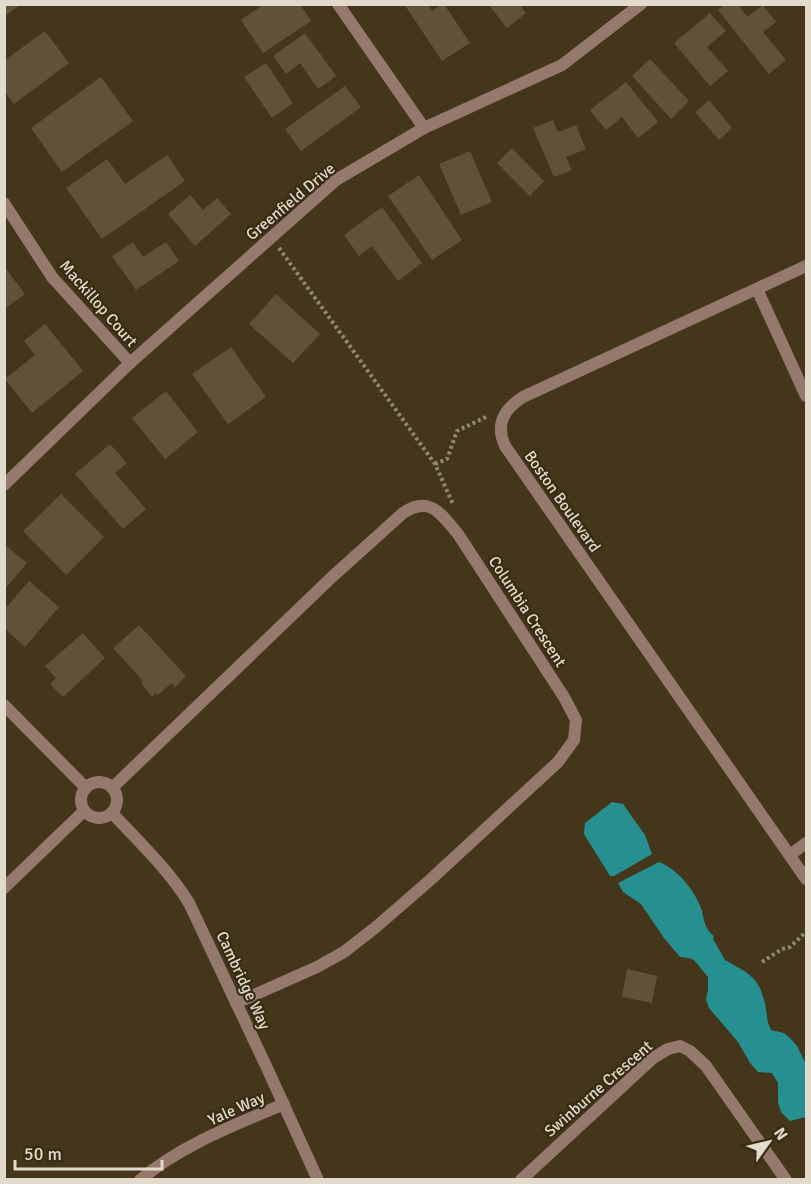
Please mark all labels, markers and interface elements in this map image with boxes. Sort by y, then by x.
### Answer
street label: Greenfield Drive [242,159,339,245]
street label: Mackillop Court [55,256,142,351]
street label: Boston Boulevard [520,447,605,556]
street label: Columbia Crescent [484,552,571,671]
street label: Cambridge Way [212,928,275,1033]
street label: Swinburne Crescent [540,1036,657,1141]
street label: Yale Way [205,1087,268,1130]
north arrow [739,1112,799,1172]
text: N [769,1124,792,1144]
scale bar [15,1133,162,1171]
text: 50 m [24,1143,62,1165]

